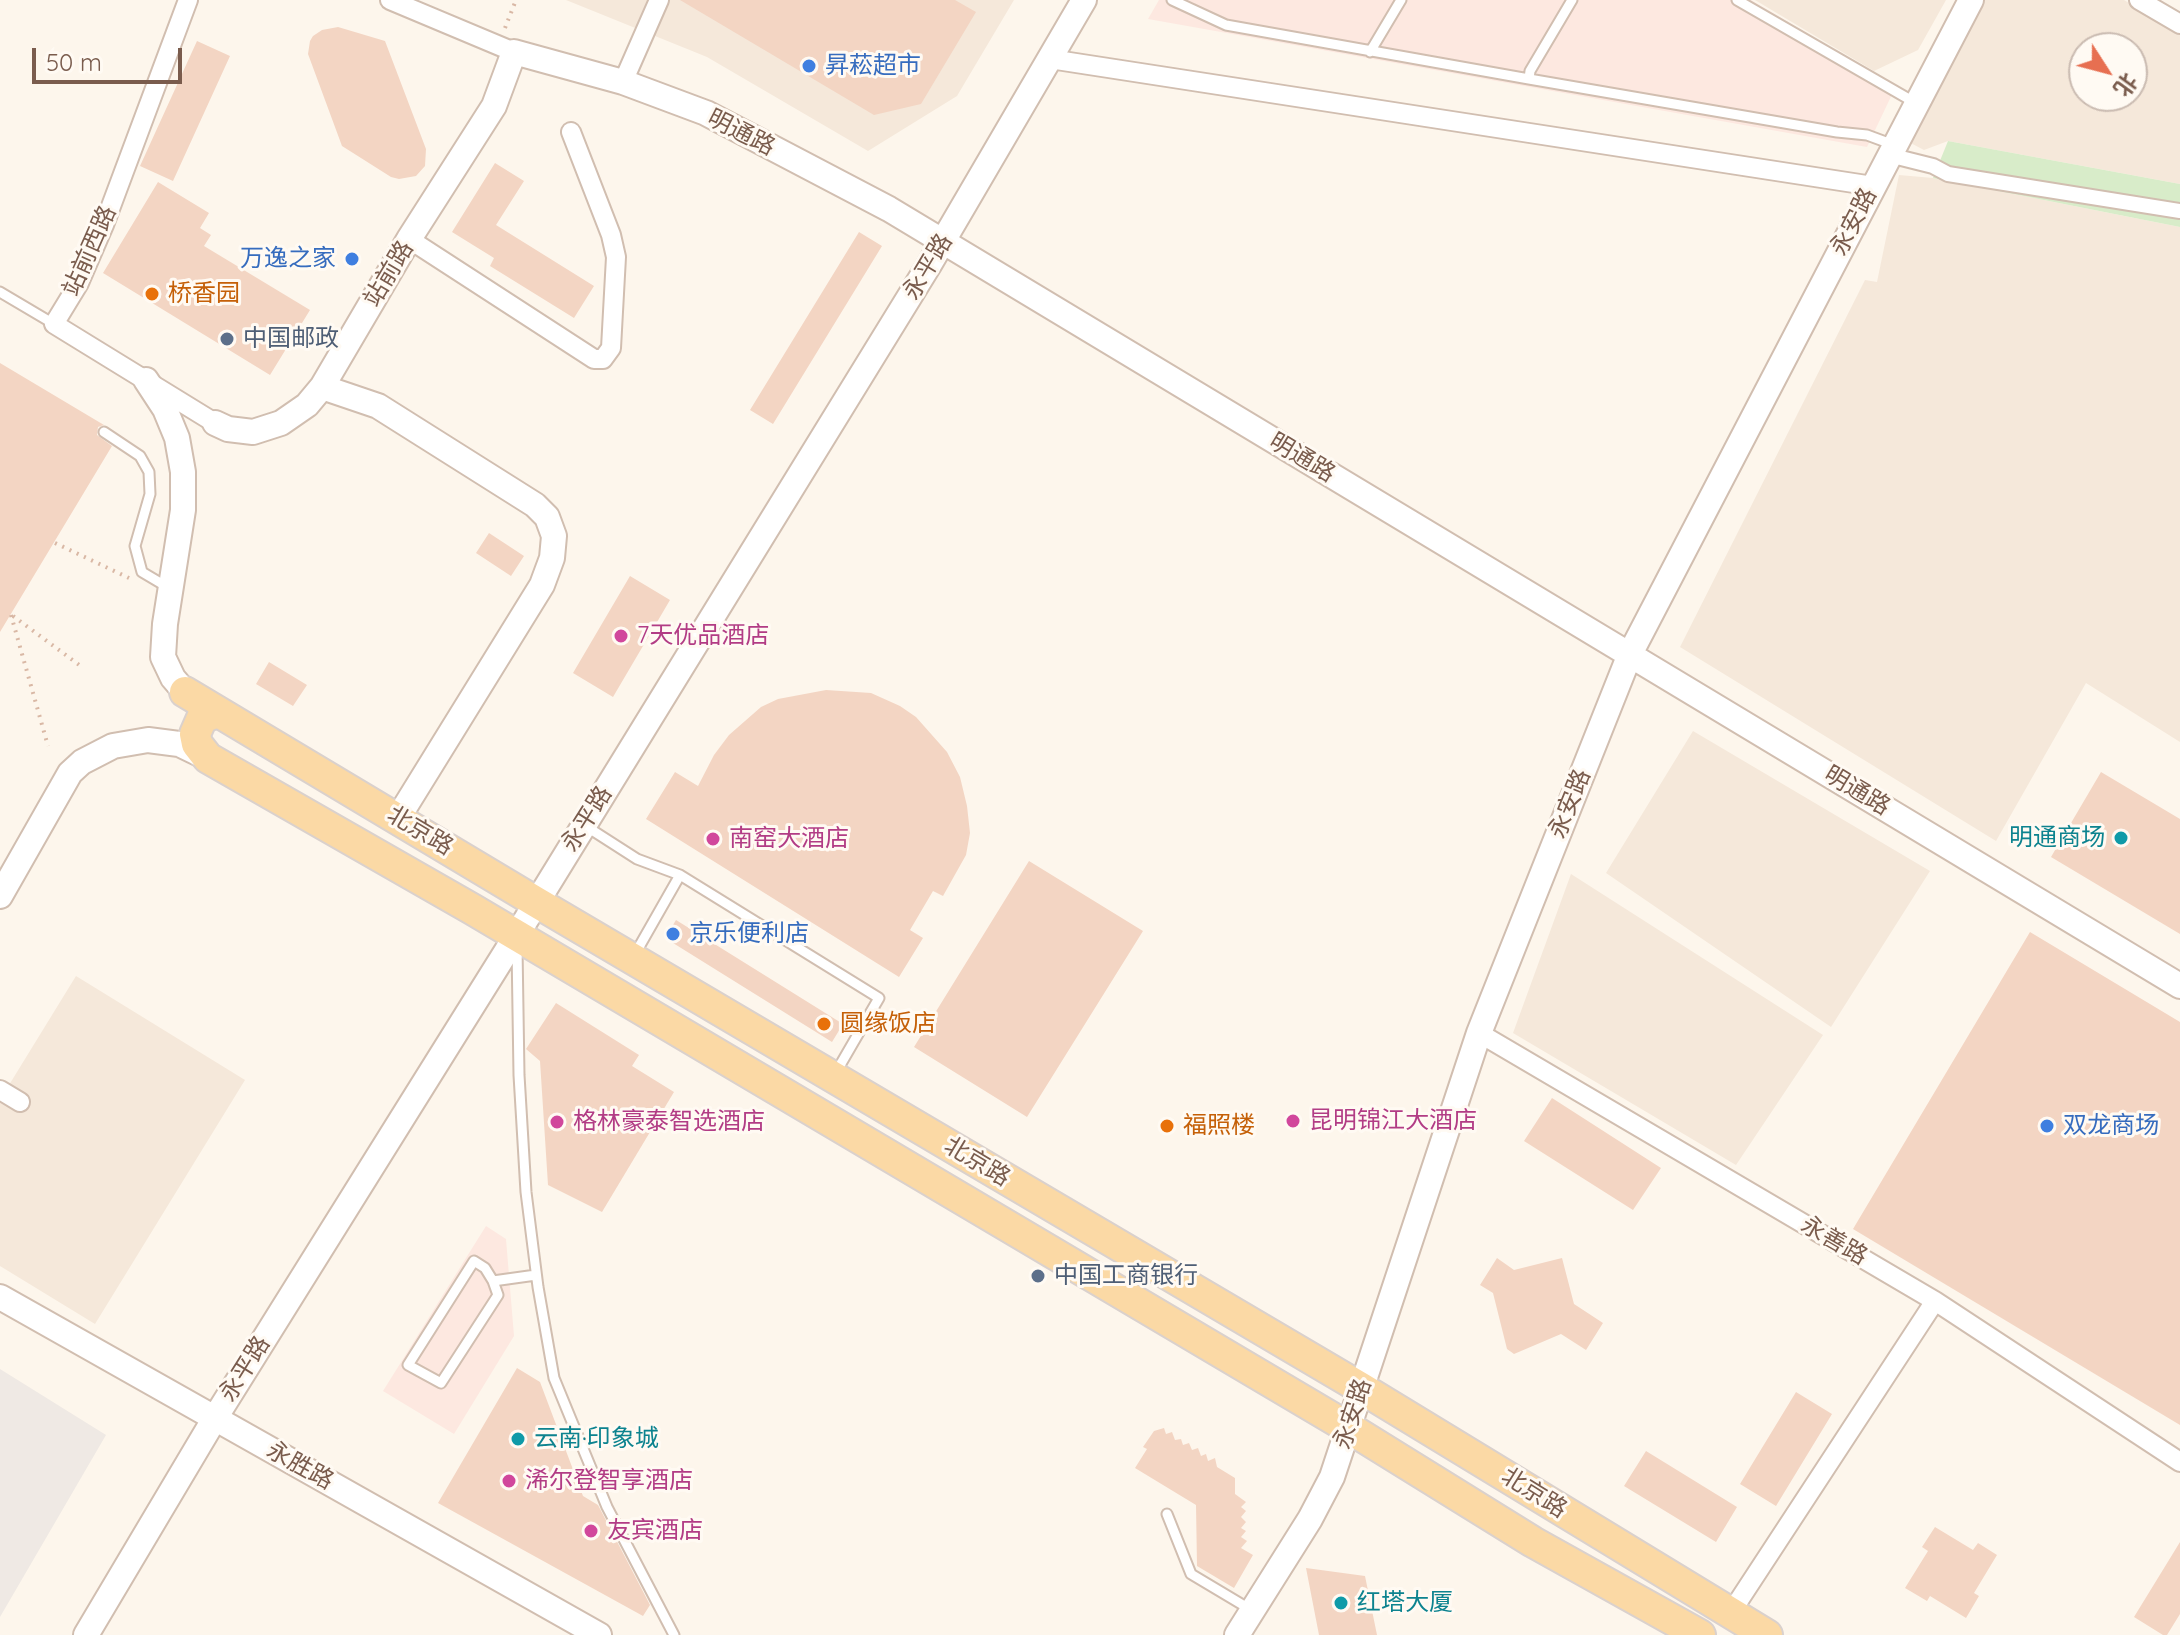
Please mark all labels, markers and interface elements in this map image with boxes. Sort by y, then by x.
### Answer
scale bar [36,32,186,82]
north arrow [2068,32,2148,112]
text: 50 m [46,47,102,77]
place label: 昇菘超市 [825,52,921,80]
marker: 昇菘超市 [800,57,818,75]
text: 北 [2108,68,2144,102]
street label: 明通路 [702,104,780,162]
street label: 永安路 [1825,183,1883,261]
street label: 站前西路 [57,201,123,301]
street label: 永平路 [897,229,959,305]
street label: 站前路 [358,236,420,312]
place label: 万逸之家 [240,245,336,273]
marker: 万逸之家 [343,250,361,268]
place label: 桥香园 [168,280,240,308]
marker: 桥香园 [143,285,161,303]
place label: 中国邮政 [243,325,339,353]
marker: 中国邮政 [218,330,236,348]
street label: 明通路 [1264,427,1340,489]
place label: 7天优品酒店 [637,622,769,650]
marker: 7天优品酒店 [612,627,630,645]
street label: 明通路 [1819,760,1895,822]
street label: 永安路 [1543,765,1597,843]
street label: 永平路 [556,781,618,857]
street label: 北京路 [382,800,458,862]
place label: 明通商场 [2009,824,2105,852]
place label: 南窑大酒店 [729,825,849,853]
marker: 明通商场 [2112,829,2130,847]
marker: 南窑大酒店 [704,830,722,848]
place label: 京乐便利店 [689,920,809,948]
marker: 京乐便利店 [664,925,682,943]
place label: 圆缘饭店 [840,1010,936,1038]
marker: 圆缘饭店 [815,1015,833,1033]
place label: 昆明锦江大酒店 [1309,1107,1477,1135]
place label: 格林豪泰智选酒店 [573,1108,765,1136]
place label: 福照楼 [1183,1112,1255,1140]
marker: 昆明锦江大酒店 [1284,1112,1302,1130]
place label: 双龙商场 [2063,1112,2159,1140]
marker: 格林豪泰智选酒店 [548,1113,566,1131]
marker: 福照楼 [1158,1117,1176,1135]
marker: 双龙商场 [2038,1117,2056,1135]
street label: 北京路 [939,1131,1015,1193]
street label: 永善路 [1796,1211,1872,1271]
place label: 中国工商银行 [1054,1262,1198,1290]
marker: 中国工商银行 [1029,1267,1047,1285]
street label: 永平路 [214,1331,276,1407]
street label: 永安路 [1328,1375,1378,1453]
place label: 云南·印象城 [534,1425,659,1453]
marker: 云南·印象城 [509,1430,527,1448]
street label: 永胜路 [262,1436,338,1496]
street label: 北京路 [1496,1462,1572,1524]
place label: 浠尔登智享酒店 [525,1467,693,1495]
marker: 浠尔登智享酒店 [500,1472,518,1490]
place label: 友宾酒店 [607,1517,703,1545]
marker: 友宾酒店 [582,1522,600,1540]
place label: 红塔大厦 [1357,1589,1453,1617]
marker: 红塔大厦 [1332,1594,1350,1612]

